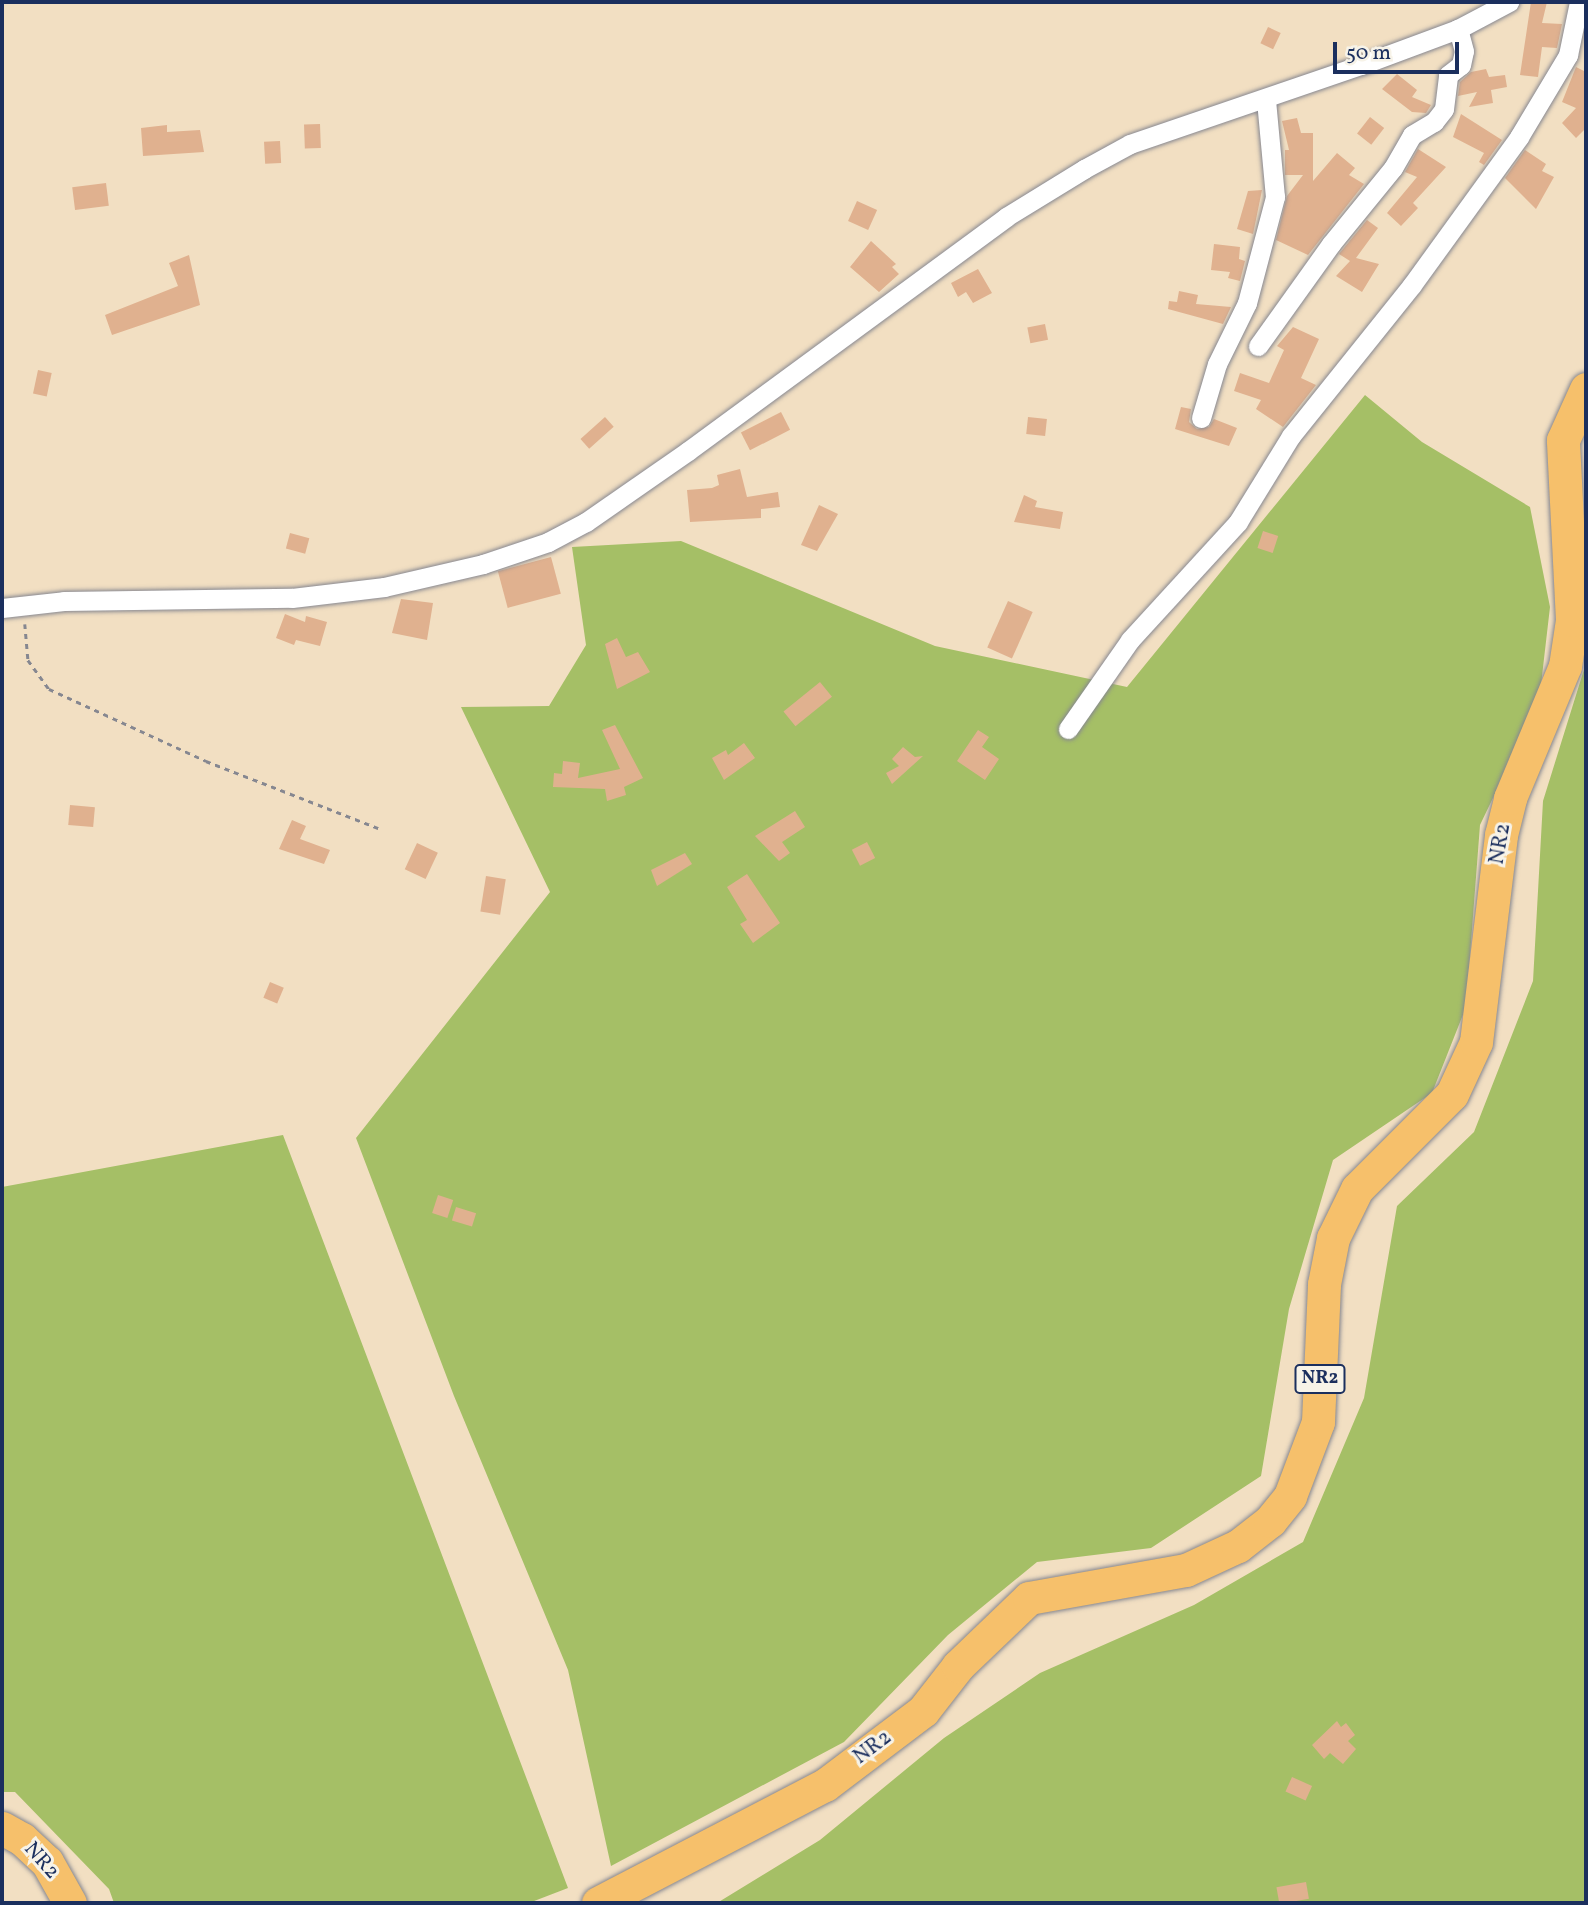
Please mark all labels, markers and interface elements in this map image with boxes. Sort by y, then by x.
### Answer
scale bar [1336,28,1462,72]
text: 50 m [1346,39,1391,68]
street label: NR2 [1485,822,1517,866]
road number: NR2 [1294,1364,1346,1394]
street label: NR2 [849,1726,897,1770]
street label: NR2 [18,1837,64,1885]

